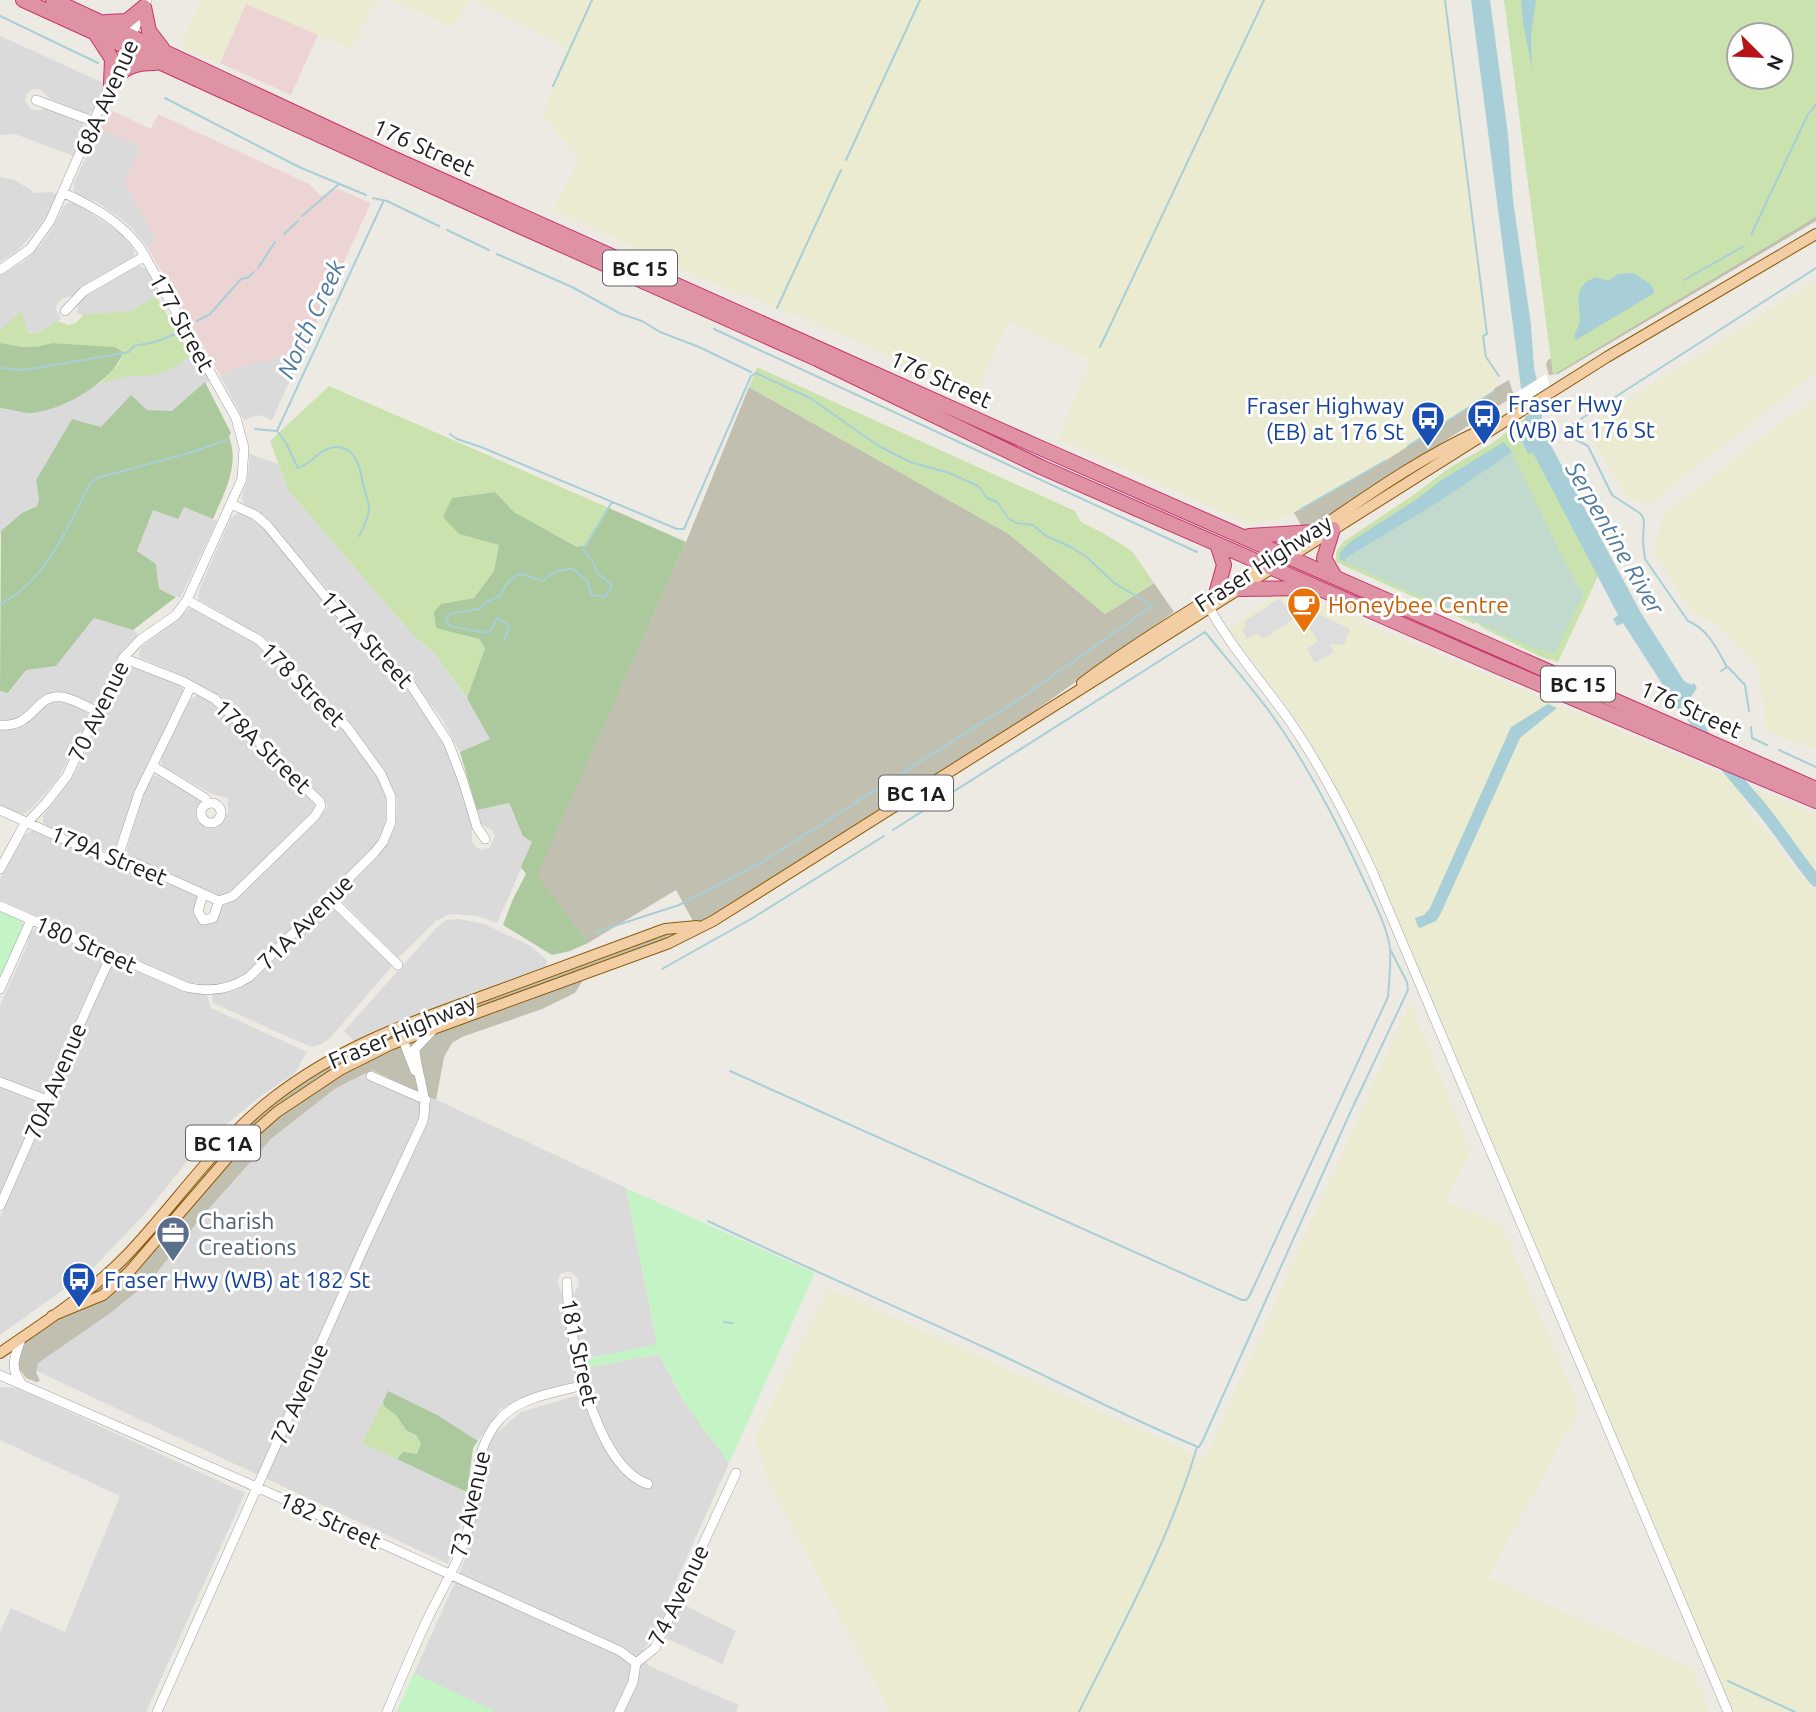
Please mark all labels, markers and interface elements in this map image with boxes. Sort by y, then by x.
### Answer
north arrow [1725,21,1795,91]
street label: 68A Avenue [69,35,143,159]
text: N [1763,52,1788,74]
street label: 176 Street [369,114,479,180]
road number: BC 15 [603,250,677,286]
water label: North Creek [272,255,350,383]
street label: 177 Street [145,269,219,375]
street label: 176 Street [886,346,996,412]
place label: Fraser Hwy (WB) at 176 St [1508,391,1655,443]
place label: Fraser Highway (EB) at 176 St [1246,393,1404,445]
bus stop icon: Fraser Hwy (WB) at 176 St [1465,397,1503,446]
bus stop icon: Fraser Highway (EB) at 176 St [1409,399,1447,448]
water label: Serpentine River [1560,456,1670,620]
street label: Fraser Highway [1190,510,1336,616]
street label: 177A Street [316,585,418,693]
cafe icon: Honeybee Centre [1285,585,1323,634]
place label: Honeybee Centre [1328,592,1509,617]
street label: 178 Street [256,637,350,731]
street label: 70 Avenue [63,657,133,765]
road number: BC 15 [1541,666,1615,702]
street label: 176 Street [1636,676,1746,742]
street label: 178A Street [210,694,316,798]
road number: BC 1A [879,776,953,810]
street label: 179A Street [47,820,171,890]
street label: 71A Avenue [252,869,358,975]
street label: 180 Street [31,911,141,977]
street label: Fraser Highway [325,989,479,1073]
street label: 70A Avenue [19,1019,91,1143]
road number: BC 1A [186,1126,260,1160]
place label: Charish Creations [198,1208,297,1259]
office icon: Charish Creations [154,1214,192,1263]
bus stop icon: Fraser Hwy (WB) at 182 St [60,1260,98,1309]
place label: Fraser Hwy (WB) at 182 St [104,1267,370,1293]
street label: 181 Street [557,1296,603,1408]
street label: 72 Avenue [265,1339,333,1449]
street label: 73 Avenue [446,1448,494,1560]
street label: 182 Street [275,1487,385,1553]
street label: 74 Avenue [643,1541,713,1649]

